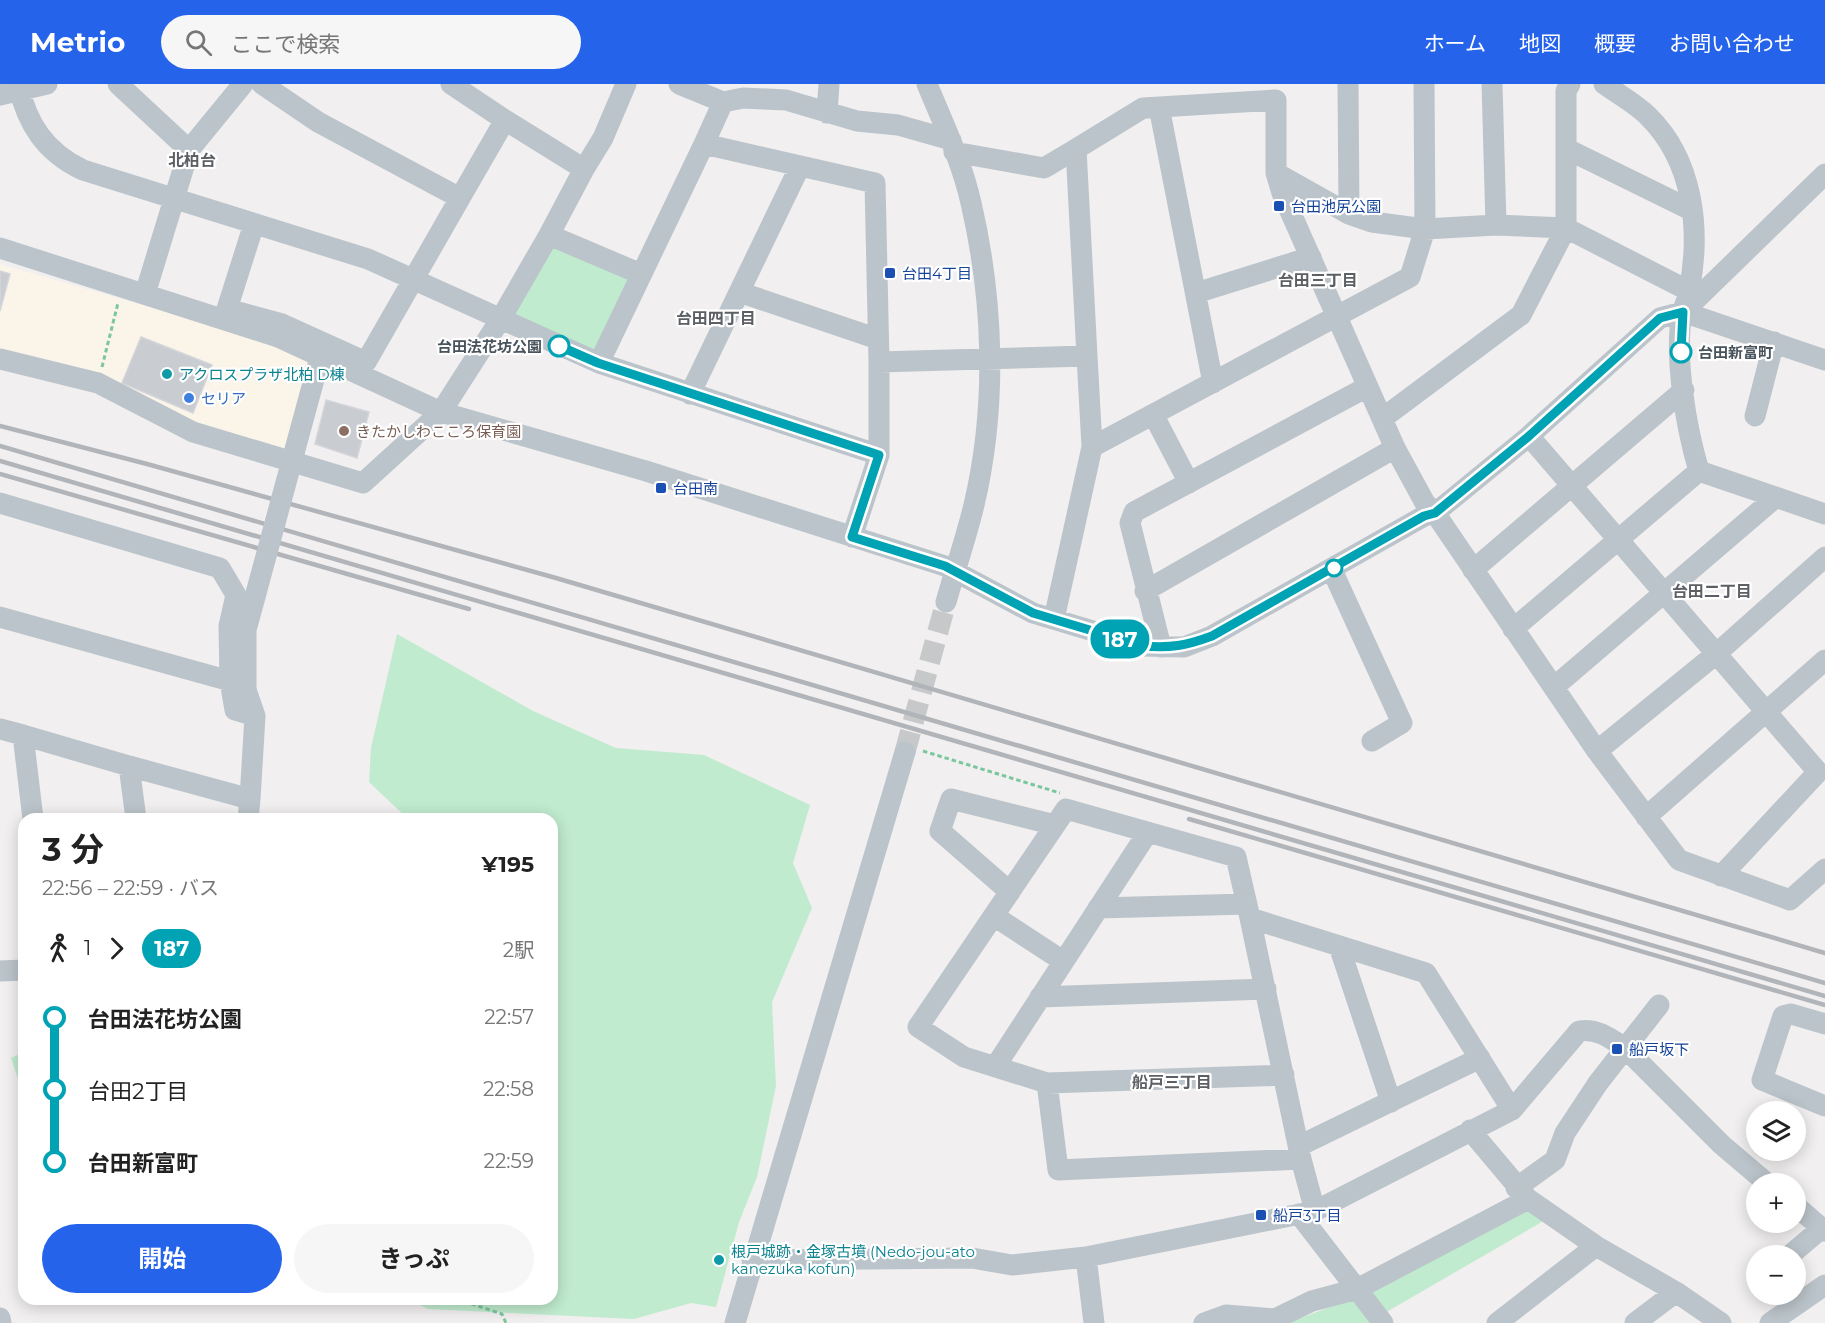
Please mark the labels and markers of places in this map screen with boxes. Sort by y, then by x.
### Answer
place label: 台田池尻公園 [1291,197,1381,216]
marker: 台田池尻公園 [1272,199,1286,213]
place label: 台田4丁目 [902,264,972,283]
marker: 台田4丁目 [883,266,897,280]
marker: 台田法花坊公園 [548,335,570,357]
place label: 台田法花坊公園 [437,337,542,356]
marker: 台田新富町 [1670,341,1692,363]
place label: 台田新富町 [1698,343,1773,362]
place label: アクロスプラザ北柏 D棟 [179,365,345,384]
marker: アクロスプラザ北柏 D棟 [160,367,174,381]
place label: セリア [201,389,246,408]
marker: セリア [182,391,196,405]
place label: きたかしわこころ保育園 [356,422,521,441]
marker: きたかしわこころ保育園 [337,424,351,438]
place label: 台田南 [673,479,718,498]
marker: 台田南 [654,481,668,495]
unlabelled marker [1325,559,1343,577]
place label: 船戸坂下 [1629,1040,1689,1059]
marker: 船戸坂下 [1610,1042,1624,1056]
place label: 船戸3丁目 [1273,1206,1341,1225]
marker: 船戸3丁目 [1254,1208,1268,1222]
place label: 根戸城跡・金塚古墳 (Nedo-jou-ato kanezuka kofun) [731,1242,975,1278]
marker: 根戸城跡・金塚古墳 (Nedo-jou-ato kanezuka kofun) [712,1253,726,1267]

